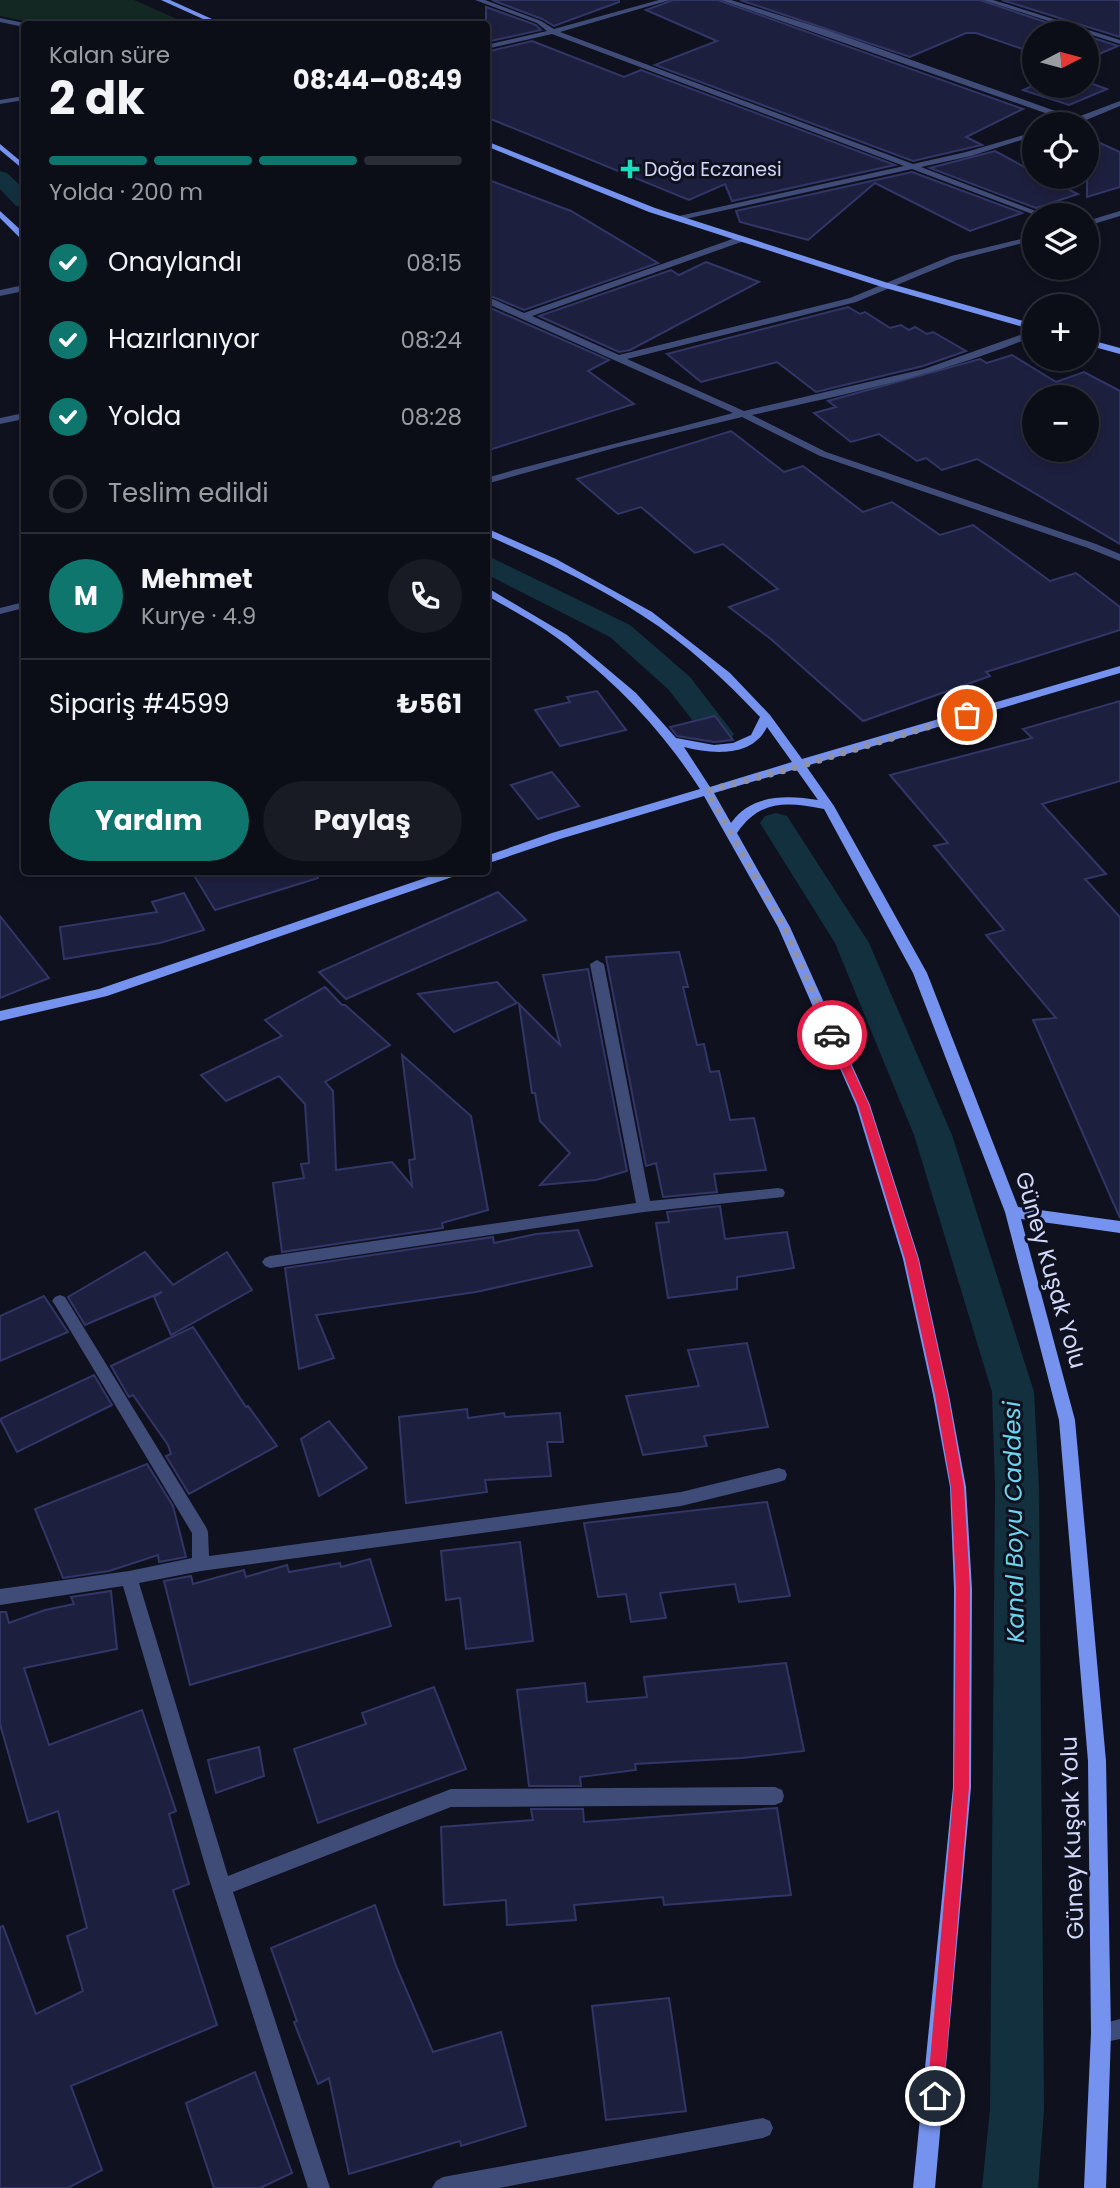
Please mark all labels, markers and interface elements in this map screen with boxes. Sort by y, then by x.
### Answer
north arrow [1022,21,1099,98]
map controls [1022,21,1099,462]
text: Kalan süre [49,39,170,71]
text: 08:44–08:49 [293,62,462,98]
text: 2 dk [49,66,145,130]
button: locate [1022,112,1099,189]
place label: Doğa Eczanesi [644,156,782,183]
marker: Doğa Eczanesi [622,161,638,177]
text: Yolda · 200 m [49,176,203,208]
button: layers [1022,203,1099,280]
icon: check [49,244,87,282]
text: Onaylandı [108,244,242,280]
text: 08:15 [406,247,462,279]
button: + [1022,294,1099,371]
icon: check [49,321,87,359]
text: Hazırlanıyor [108,321,259,357]
text: 08:24 [400,324,462,356]
button: − [1022,385,1099,462]
icon: check [49,398,87,436]
text: Yolda [108,398,181,434]
text: 08:28 [400,401,462,433]
text: Teslim edildi [108,475,269,511]
button: phone [388,559,462,633]
text: Mehmet [141,561,253,597]
text: M [74,578,98,614]
text: Kurye · 4.9 [141,600,256,632]
pin [937,685,997,745]
text: Sipariş #4599 [49,686,230,722]
text: ₺561 [397,686,462,722]
icon: bag [948,696,986,734]
button: Yardım [49,781,249,861]
button: Paylaş [263,781,462,861]
courier [797,1000,867,1070]
icon: car [813,1016,851,1054]
street label: Güney Kuşak Yolu [1008,1168,1094,1372]
water label: Kanal Boyu Caddesi [995,1400,1032,1643]
street label: Güney Kuşak Yolu [1052,1736,1092,1940]
pin [905,2066,965,2126]
icon: home [916,2077,954,2115]

